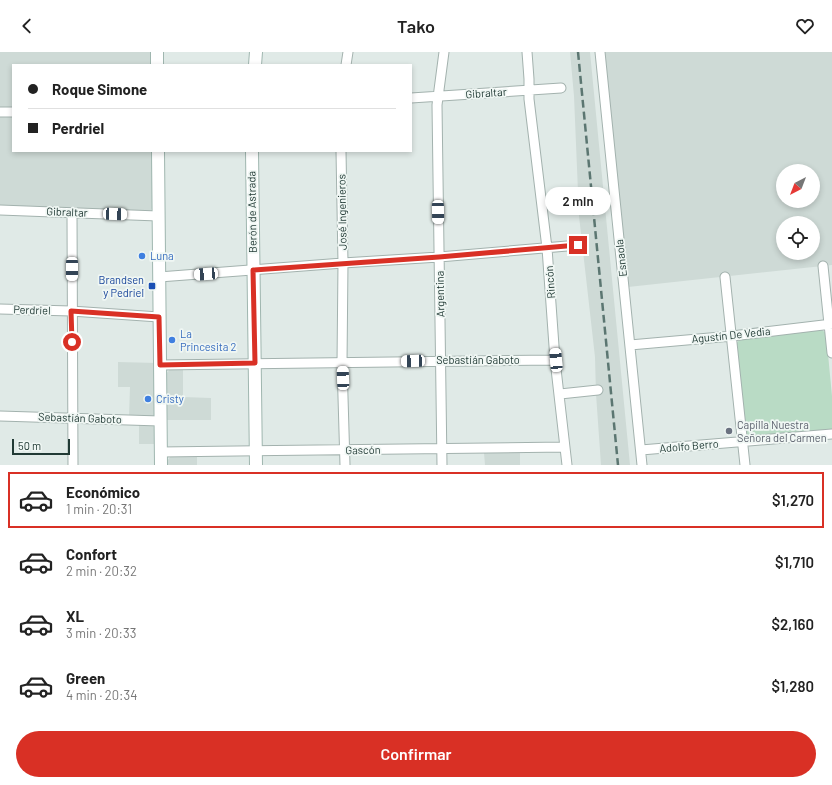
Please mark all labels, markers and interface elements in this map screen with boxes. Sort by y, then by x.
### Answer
icon: back [16,15,38,37]
text: Tako [397,15,435,37]
icon: heart [794,15,816,37]
text: Roque Simone [52,80,147,98]
street label: Gibraltar [465,85,507,100]
text: Perdriel [52,119,104,137]
north arrow [776,164,820,208]
map controls [776,164,820,260]
street label: Berón de Astrada [244,171,259,253]
street label: José Ingenieros [334,174,349,250]
callout: 2 min [545,187,611,215]
text: 2 min [563,193,593,209]
car [432,200,444,224]
street label: Gibraltar [46,204,88,219]
car [103,208,127,220]
button: locate [776,216,820,260]
route end [569,236,587,254]
street label: Esnaola [612,239,629,277]
place label: Luna [150,249,174,262]
marker: Luna [137,251,147,261]
car [66,257,78,281]
street label: Rincón [542,265,557,299]
car [194,267,218,281]
street label: Argentina [433,271,446,317]
place label: Brandsen y Pedriel [99,273,144,299]
marker: Brandsen y Pedriel [147,281,157,291]
street label: Perdriel [13,302,51,317]
street label: Agustín De Vedia [691,324,771,345]
place label: La Princesita 2 [180,327,237,353]
route start [63,333,81,351]
marker: La Princesita 2 [167,335,177,345]
car [549,348,563,372]
street label: Sebastián Gaboto [436,353,520,366]
car [401,355,425,367]
car [337,366,349,390]
place label: Cristy [156,392,184,405]
marker: Cristy [143,394,153,404]
street label: Sebastián Gaboto [38,410,122,425]
place label: Capilla Nuestra Señora del Carmen [737,418,827,444]
marker: Capilla Nuestra Señora del Carmen [724,426,734,436]
street label: Adolfo Berro [659,436,719,455]
scale bar [12,437,70,456]
text: 50 m [18,439,41,452]
street label: Gascón [345,443,381,456]
icon: car [18,482,54,518]
text: Económico [66,483,140,501]
text: $1,270 [772,491,814,509]
text: 1 min · 20:31 [66,501,132,517]
icon: car [18,544,54,580]
text: Confort [66,545,117,563]
text: $1,710 [775,553,814,571]
text: 2 min · 20:32 [66,563,137,579]
icon: car [18,606,54,642]
text: XL [66,607,84,625]
text: $2,160 [772,615,814,633]
text: 3 min · 20:33 [66,625,136,641]
icon: car [18,668,54,704]
text: Green [66,669,105,687]
text: $1,280 [771,677,814,695]
text: 4 min · 20:34 [66,687,137,703]
button: Confirmar [16,731,816,777]

